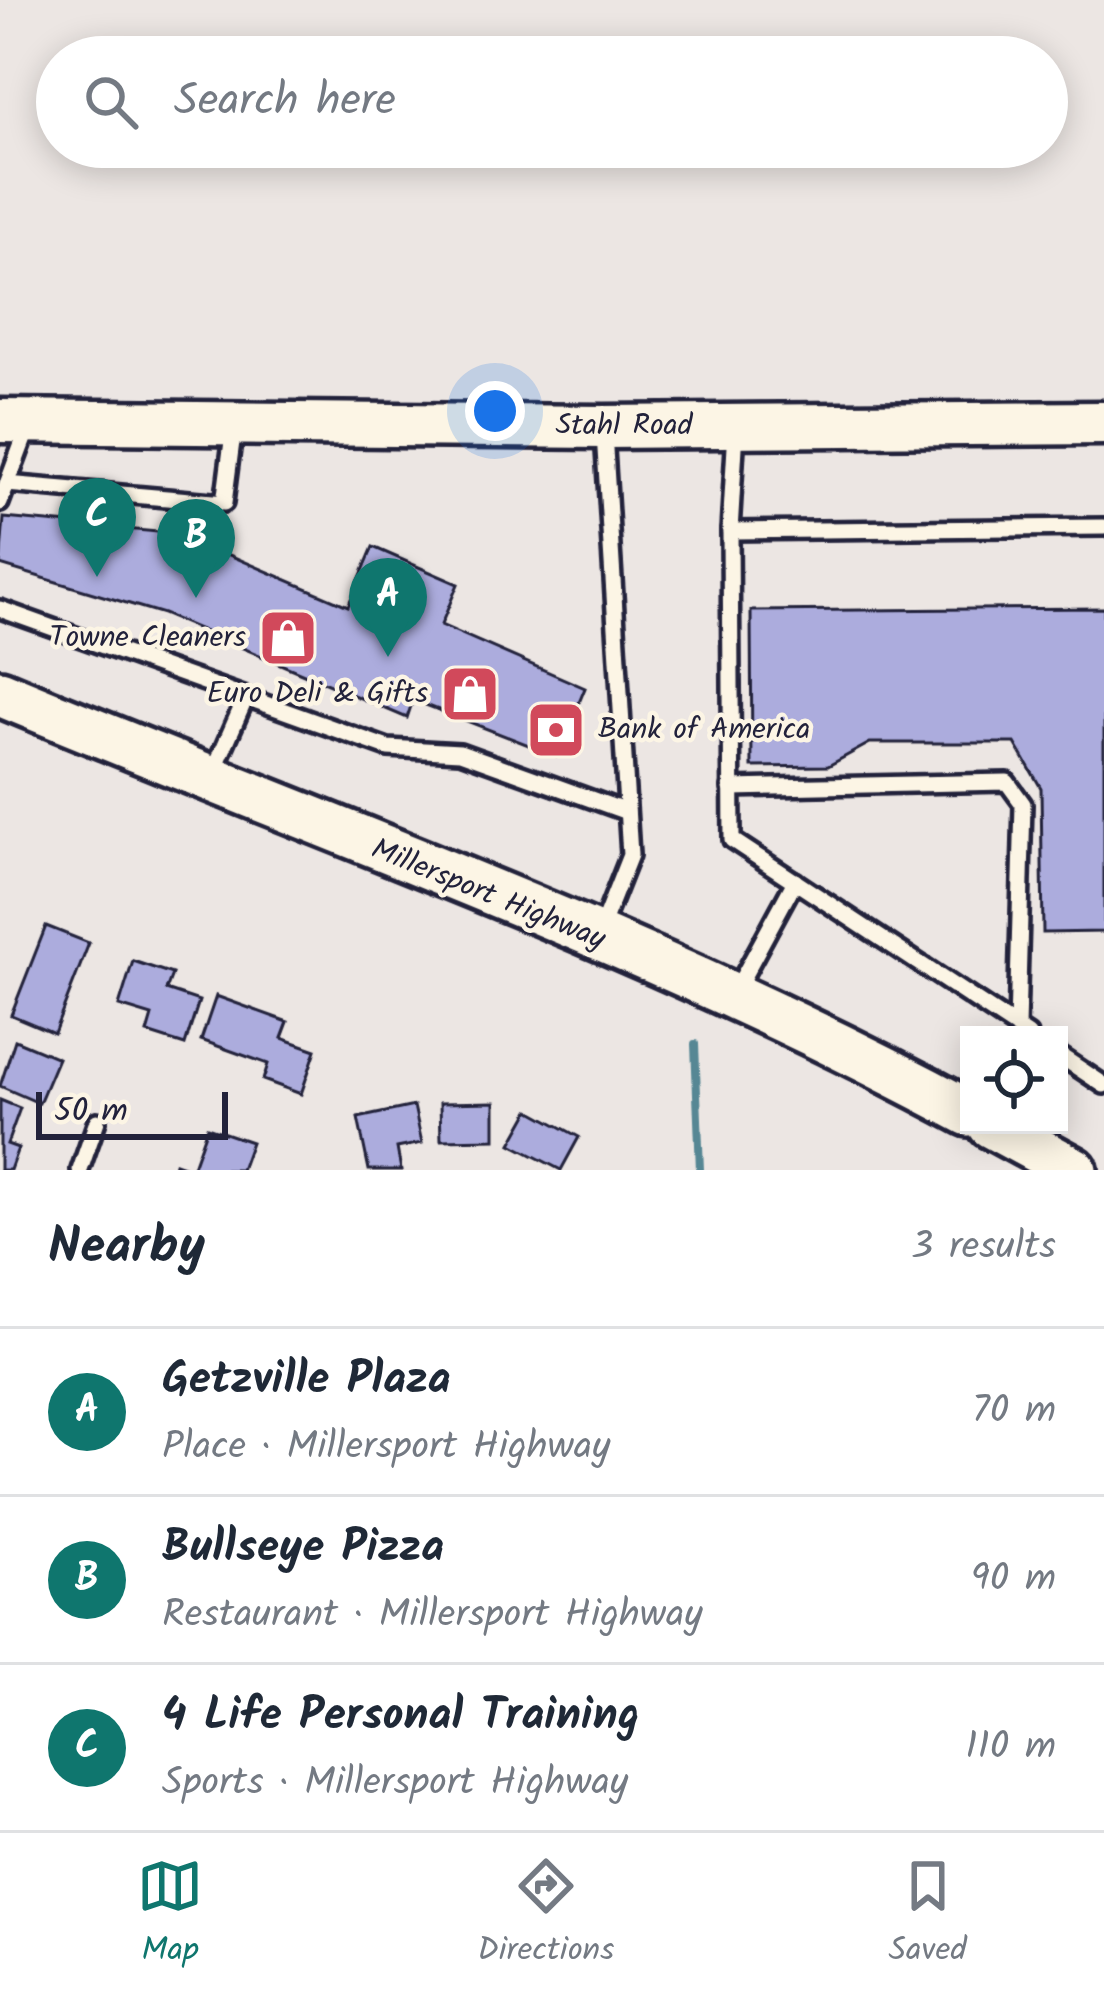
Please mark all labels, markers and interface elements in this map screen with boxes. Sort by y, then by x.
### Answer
search box [36,36,1068,168]
text: Search here [174,66,396,138]
icon: search [78,69,144,135]
your location [465,381,525,441]
street label: Stahl Road [555,402,694,450]
pin: C [58,478,136,577]
pin: B [157,499,235,598]
pin: A [349,558,427,657]
shop icon: Towne Cleaners [257,607,319,669]
place label: Towne Cleaners [50,614,246,662]
shop icon: Euro Deli & Gifts [439,663,501,725]
place label: Euro Deli & Gifts [207,670,428,718]
bank icon: Bank of America [525,699,587,761]
place label: Bank of America [598,706,810,754]
street label: Millersport Highway [364,826,613,964]
map controls [960,1026,1068,1134]
button: locate [960,1026,1068,1134]
scale bar [36,1086,228,1139]
text: 50 m [54,1086,128,1139]
text: Nearby [48,1208,205,1289]
text: 3 results [911,1217,1056,1279]
text: Getzville Plaza [162,1345,451,1417]
text: A [75,1381,99,1443]
text: 70 m [972,1381,1056,1443]
text: Place · Millersport Highway [162,1417,610,1479]
text: Bullseye Pizza [162,1513,444,1585]
text: B [75,1549,99,1611]
text: 90 m [971,1549,1056,1611]
text: Restaurant · Millersport Highway [162,1585,703,1647]
text: 4 Life Personal Training [162,1681,639,1753]
text: C [75,1717,99,1779]
text: 110 m [965,1717,1056,1779]
text: Sports · Millersport Highway [162,1753,628,1815]
tab: Map [137,1853,203,1978]
tab: Directions [477,1853,614,1978]
tab: Saved [889,1853,967,1978]

